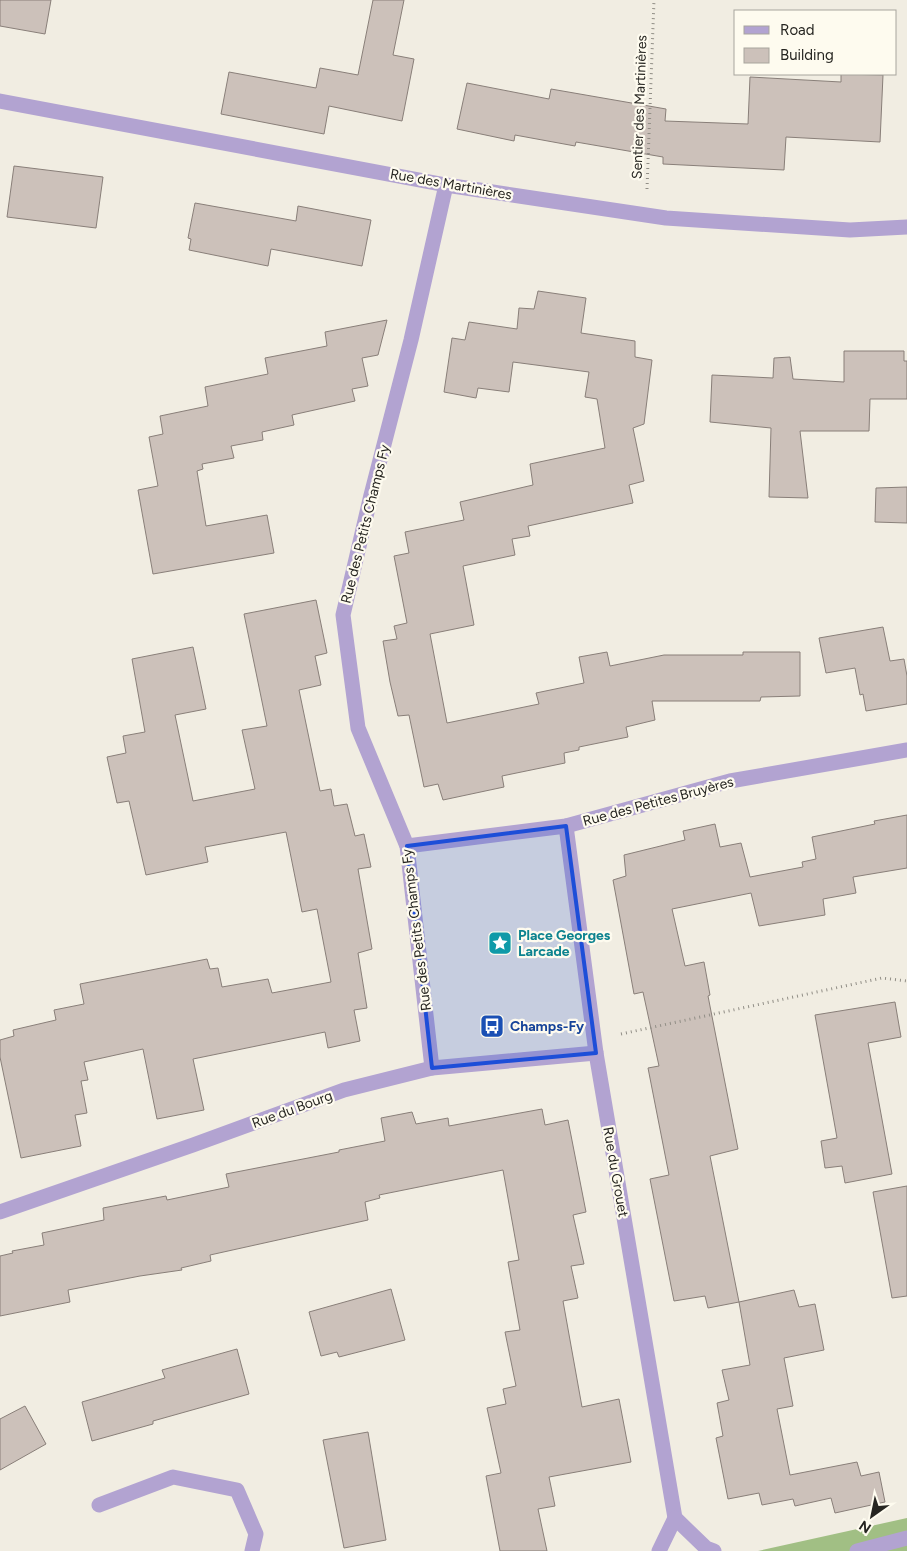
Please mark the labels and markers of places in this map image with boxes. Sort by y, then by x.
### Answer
place label: Place Georges Larcade [518,927,611,960]
place icon: Place Georges Larcade [487,930,513,956]
bus stop icon: Champs-Fy [479,1013,505,1039]
place label: Champs-Fy [510,1018,585,1035]

